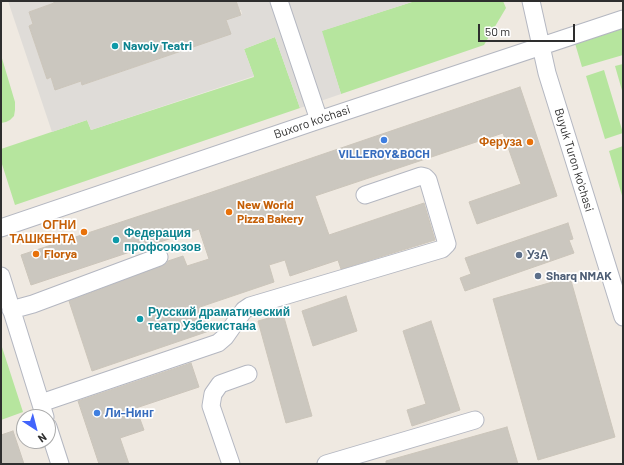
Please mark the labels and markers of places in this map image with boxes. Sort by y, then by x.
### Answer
place label: Navoiy Teatri [123,39,192,53]
marker: Navoiy Teatri [110,41,120,51]
marker: VILLEROY&BOCH [379,135,389,145]
place label: Феруза [479,135,522,149]
marker: Феруза [525,137,535,147]
place label: VILLEROY&BOCH [338,147,430,161]
place label: New World Pizza Bakery [237,198,304,226]
marker: New World Pizza Bakery [224,207,234,217]
place label: ОГНИ ТАШКЕНТА [9,218,76,246]
place label: Федерация профсоюзов [124,226,201,254]
marker: ОГНИ ТАШКЕНТА [79,227,89,237]
marker: Федерация профсоюзов [111,235,121,245]
place label: Florya [44,247,77,261]
place label: УзА [527,248,548,262]
marker: Florya [31,249,41,259]
marker: УзА [514,250,524,260]
place label: Sharq NMAK [546,269,612,283]
marker: Sharq NMAK [533,271,543,281]
place label: Русский драматический театр Узбекистана [148,305,290,333]
marker: Русский драматический театр Узбекистана [135,314,145,324]
place label: Ли-Нинг [105,406,154,420]
marker: Ли-Нинг [92,408,102,418]

